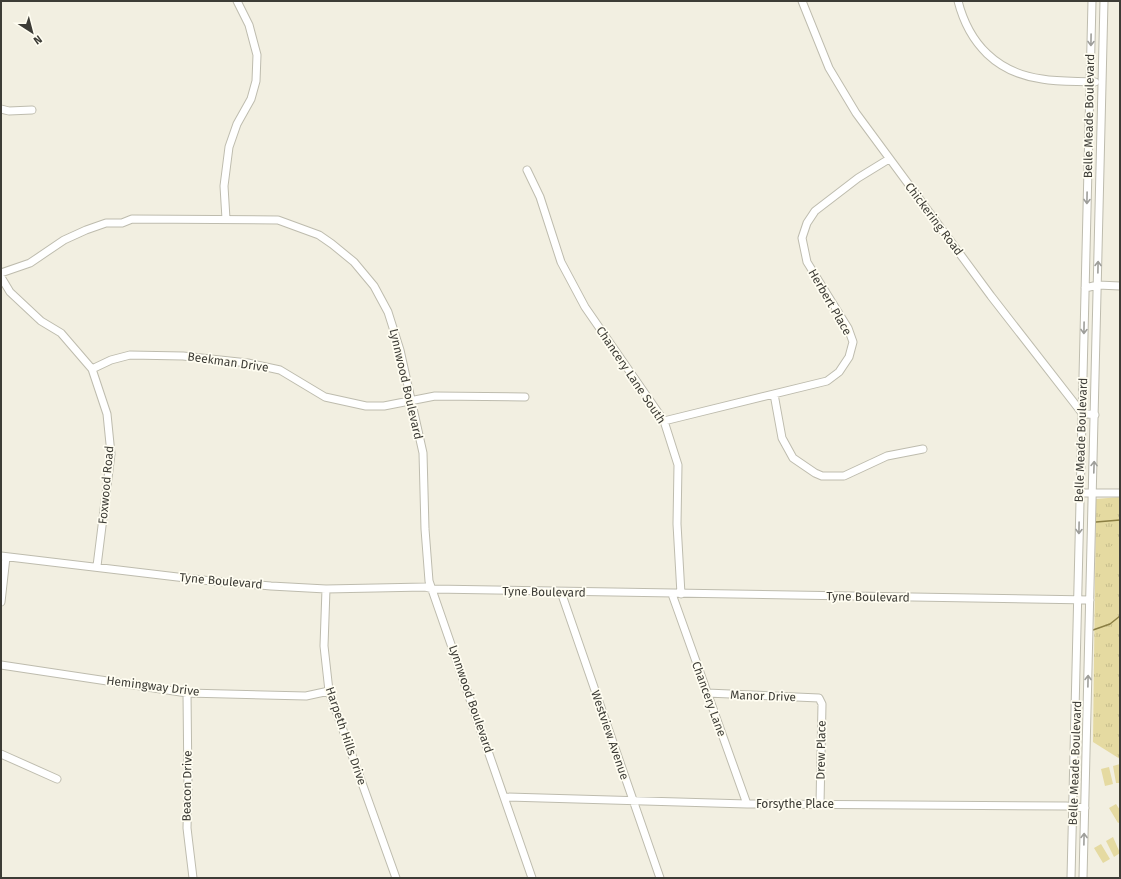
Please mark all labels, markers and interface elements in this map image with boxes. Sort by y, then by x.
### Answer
north arrow [12,12,52,52]
text: N [31,32,44,47]
one-way arrow [1087,33,1095,46]
street label: Belle Meade Boulevard [1081,54,1097,178]
street label: Chickering Road [902,180,966,258]
one-way arrow [1084,191,1091,204]
one-way arrow [1094,261,1102,274]
street label: Herbert Place [805,266,855,338]
one-way arrow [1080,321,1088,334]
street label: Chancery Lane South [593,324,669,426]
street label: Lynnwood Boulevard [386,327,426,441]
street label: Beekman Drive [187,349,269,375]
street label: Belle Meade Boulevard [1072,377,1090,503]
street label: Foxwood Road [96,445,116,525]
one-way arrow [1090,461,1097,474]
one-way arrow [1075,521,1083,534]
street label: Tyne Boulevard [179,570,263,592]
street label: Tyne Boulevard [502,584,586,600]
street label: Tyne Boulevard [826,589,910,605]
street label: Lynnwood Boulevard [446,643,496,755]
street label: Chancery Lane [689,660,729,738]
street label: Hemingway Drive [106,673,200,699]
one-way arrow [1084,675,1092,688]
street label: Harpeth Hills Drive [323,685,369,787]
street label: Westview Avenue [588,688,632,782]
street label: Manor Drive [730,688,796,704]
street label: Belle Meade Boulevard [1066,700,1084,826]
street label: Drew Place [813,720,829,780]
street label: Beacon Drive [179,750,195,822]
street label: Forsythe Place [756,797,834,811]
one-way arrow [1080,833,1088,846]

